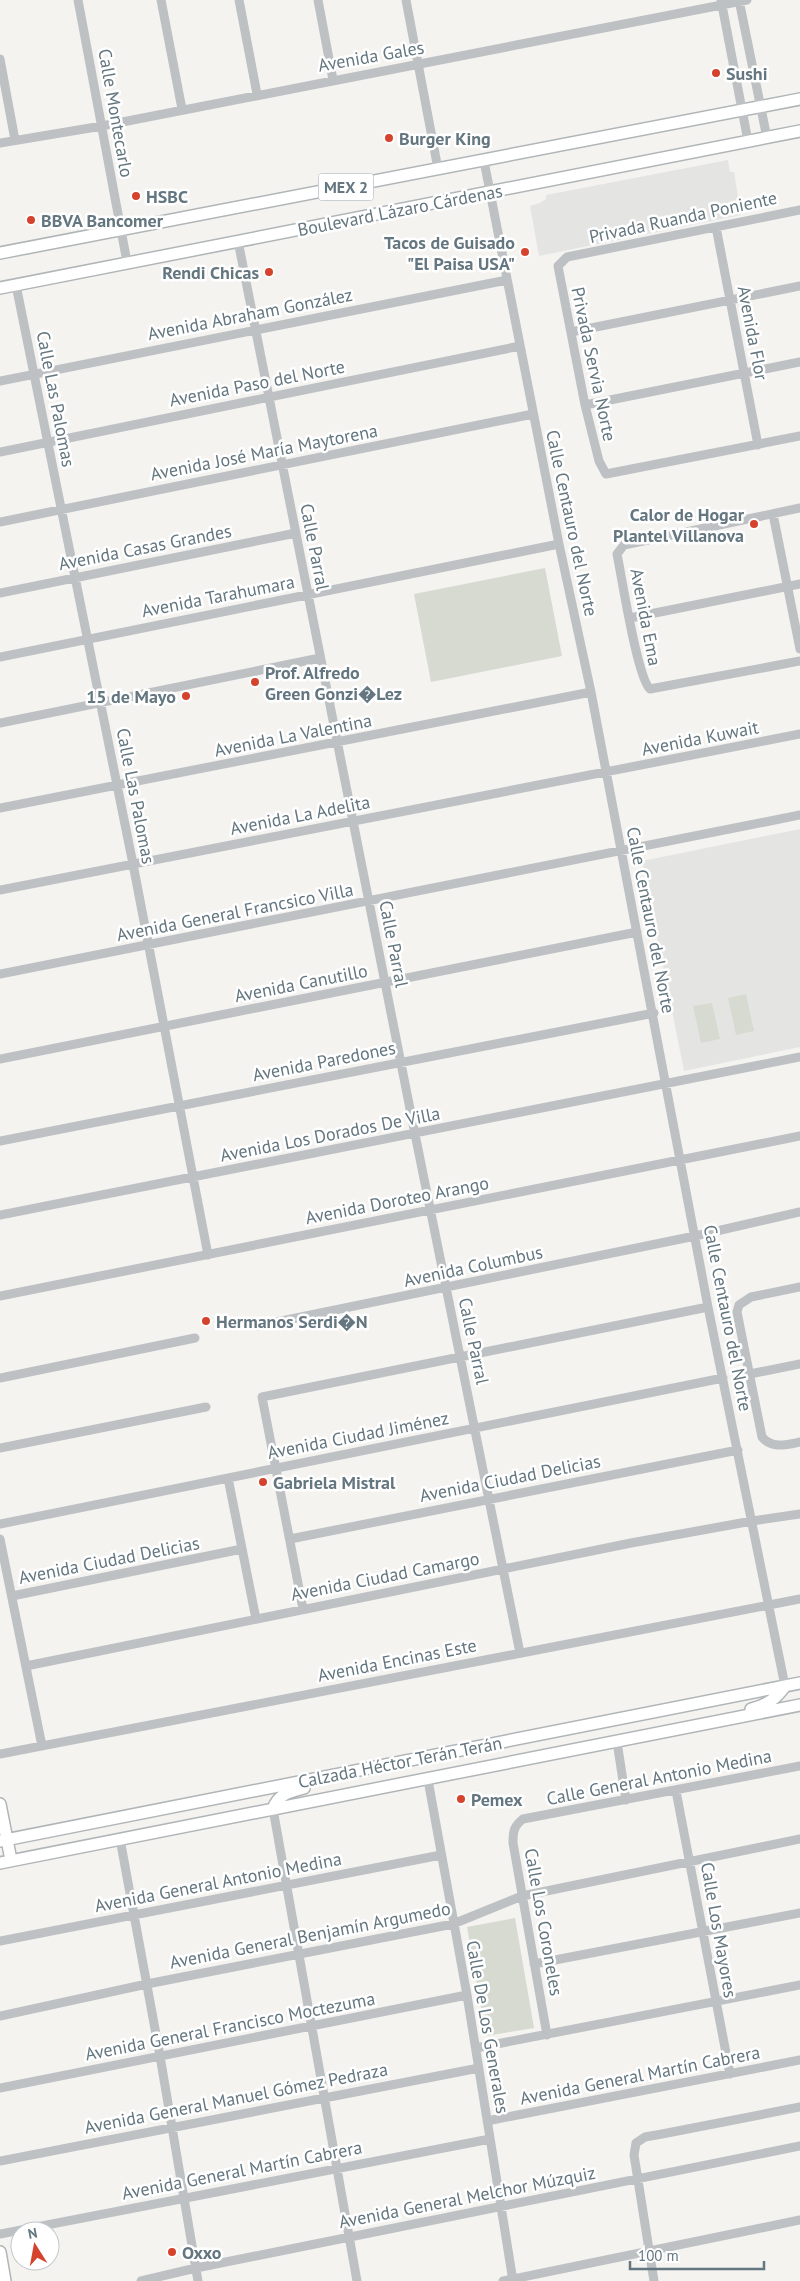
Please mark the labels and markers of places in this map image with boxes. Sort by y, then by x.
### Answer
place label: Sushi [726,62,767,85]
marker: Sushi [710,67,722,79]
place label: Burger King [399,127,491,150]
marker: Burger King [383,132,395,144]
place label: HSBC [146,185,188,208]
marker: HSBC [130,190,142,202]
place label: BBVA Bancomer [41,209,164,232]
marker: BBVA Bancomer [25,214,37,226]
place label: Tacos de Guisado "El Paisa USA" [384,231,515,275]
marker: Tacos de Guisado "El Paisa USA" [519,246,531,258]
place label: Rendi Chicas [162,261,259,284]
marker: Rendi Chicas [263,266,275,278]
place label: Calor de Hogar Plantel Villanova [613,503,745,547]
marker: Calor de Hogar Plantel Villanova [748,518,760,530]
place label: Prof. Alfredo Green Gonzi�Lez [265,661,402,705]
marker: Prof. Alfredo Green Gonzi�Lez [249,676,261,688]
place label: 15 de Mayo [86,685,176,708]
marker: 15 de Mayo [180,690,192,702]
place label: Hermanos Serdi�N [216,1310,368,1333]
marker: Hermanos Serdi�N [200,1315,212,1327]
place label: Gabriela Mistral [273,1471,396,1494]
marker: Gabriela Mistral [257,1476,269,1488]
place label: Pemex [471,1788,523,1811]
marker: Pemex [455,1793,467,1805]
place label: Oxxo [182,2241,222,2264]
marker: Oxxo [166,2246,178,2258]

